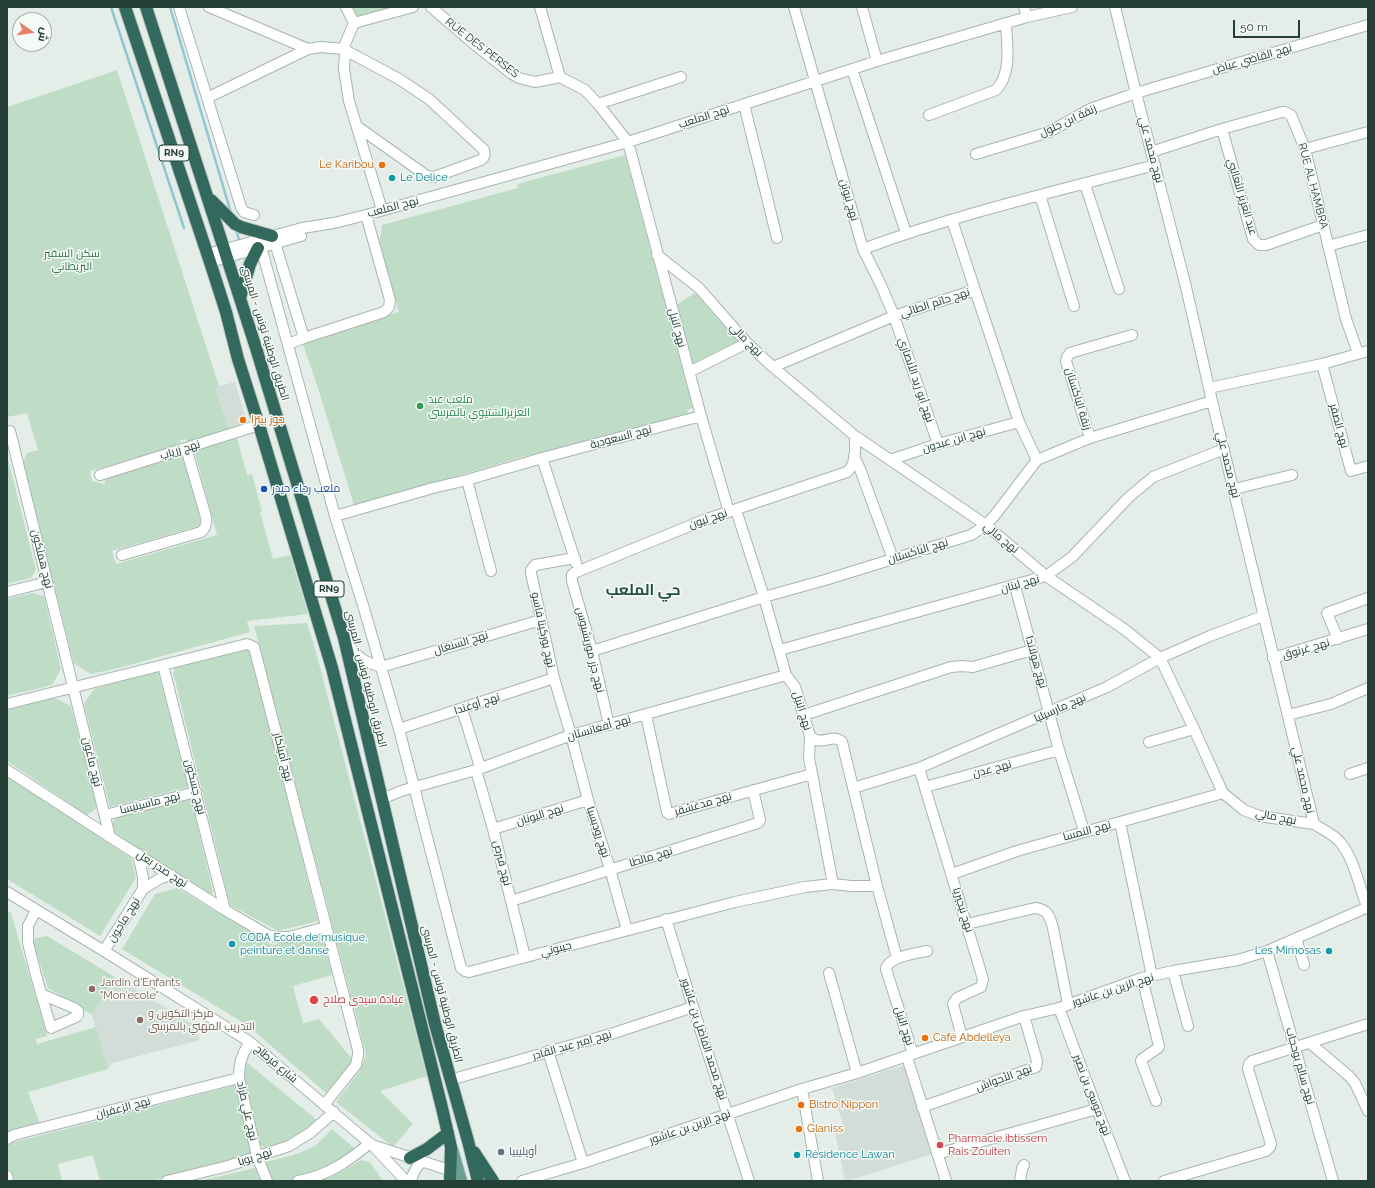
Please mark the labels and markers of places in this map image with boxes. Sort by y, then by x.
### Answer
place label: Le Karibou [319,158,374,172]
marker: Le Karibou [377,160,387,170]
place label: Le Delice [400,171,448,185]
marker: Le Delice [387,173,397,183]
place label: ملعب عبد العزيزالشتيوي بالمرسى [428,393,530,419]
marker: ملعب عبد العزيزالشتيوي بالمرسى [415,401,425,411]
place label: جوز بيتزا [251,413,285,427]
marker: جوز بيتزا [238,415,248,425]
place label: ملعب رجاء حيدر [272,482,340,496]
marker: ملعب رجاء حيدر [259,484,269,494]
place label: CODA Ecole de musique, peinture et danse [240,931,368,957]
marker: CODA Ecole de musique, peinture et danse [227,939,237,949]
place label: Les Mimosas [1255,944,1321,958]
marker: Les Mimosas [1324,946,1334,956]
place label: Jardin d'Enfants "Mon'ecole" [100,976,180,1002]
marker: Jardin d'Enfants "Mon'ecole" [87,984,97,994]
place label: عيادة سيدى صلاح [323,993,404,1007]
marker: عيادة سيدى صلاح [308,994,320,1006]
place label: مركز التكوين و التدريب المهني بالمرسى [148,1007,255,1033]
marker: مركز التكوين و التدريب المهني بالمرسى [135,1015,145,1025]
place label: Café Abdelleya [933,1031,1011,1045]
marker: Café Abdelleya [920,1033,930,1043]
place label: Bistro Nippon [809,1098,878,1112]
marker: Bistro Nippon [796,1100,806,1110]
place label: Glaniss [807,1122,843,1136]
marker: Glaniss [794,1124,804,1134]
place label: Pharmacie ibtissem Rais Zouiten [948,1132,1047,1158]
marker: Pharmacie ibtissem Rais Zouiten [935,1140,945,1150]
place label: أويليبيا [509,1145,537,1159]
marker: أويليبيا [496,1147,506,1157]
place label: Résidence Lawan [805,1148,895,1162]
marker: Résidence Lawan [792,1150,802,1160]

